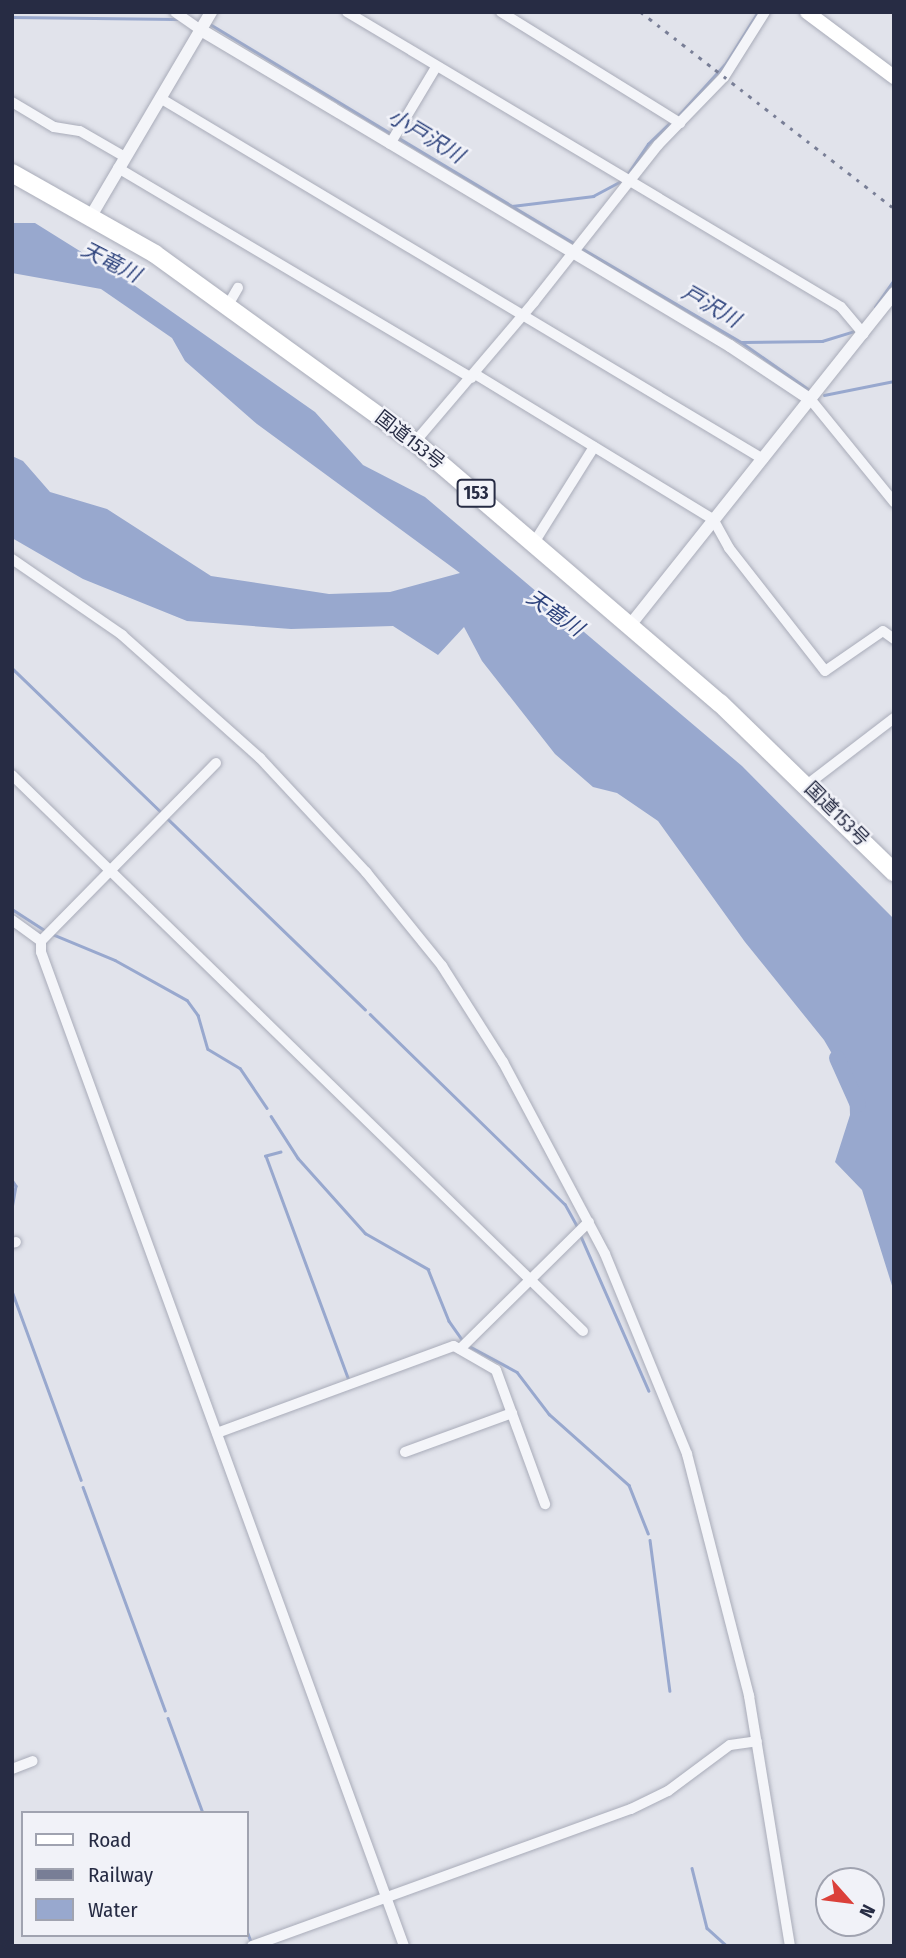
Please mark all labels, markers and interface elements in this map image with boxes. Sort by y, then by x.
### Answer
water label: 小戸沢川 [384,104,468,168]
water label: 天竜川 [77,236,145,288]
water label: 戸沢川 [677,279,745,333]
street label: 国道153号 [371,406,449,474]
road number: 153 [455,478,497,508]
water label: 天竜川 [522,585,588,641]
street label: 国道153号 [800,777,874,851]
legend [21,1811,248,1937]
text: Road [88,1827,132,1853]
text: Railway [88,1862,153,1888]
north arrow [815,1867,885,1937]
text: Water [88,1897,138,1923]
text: N [854,1901,880,1922]

